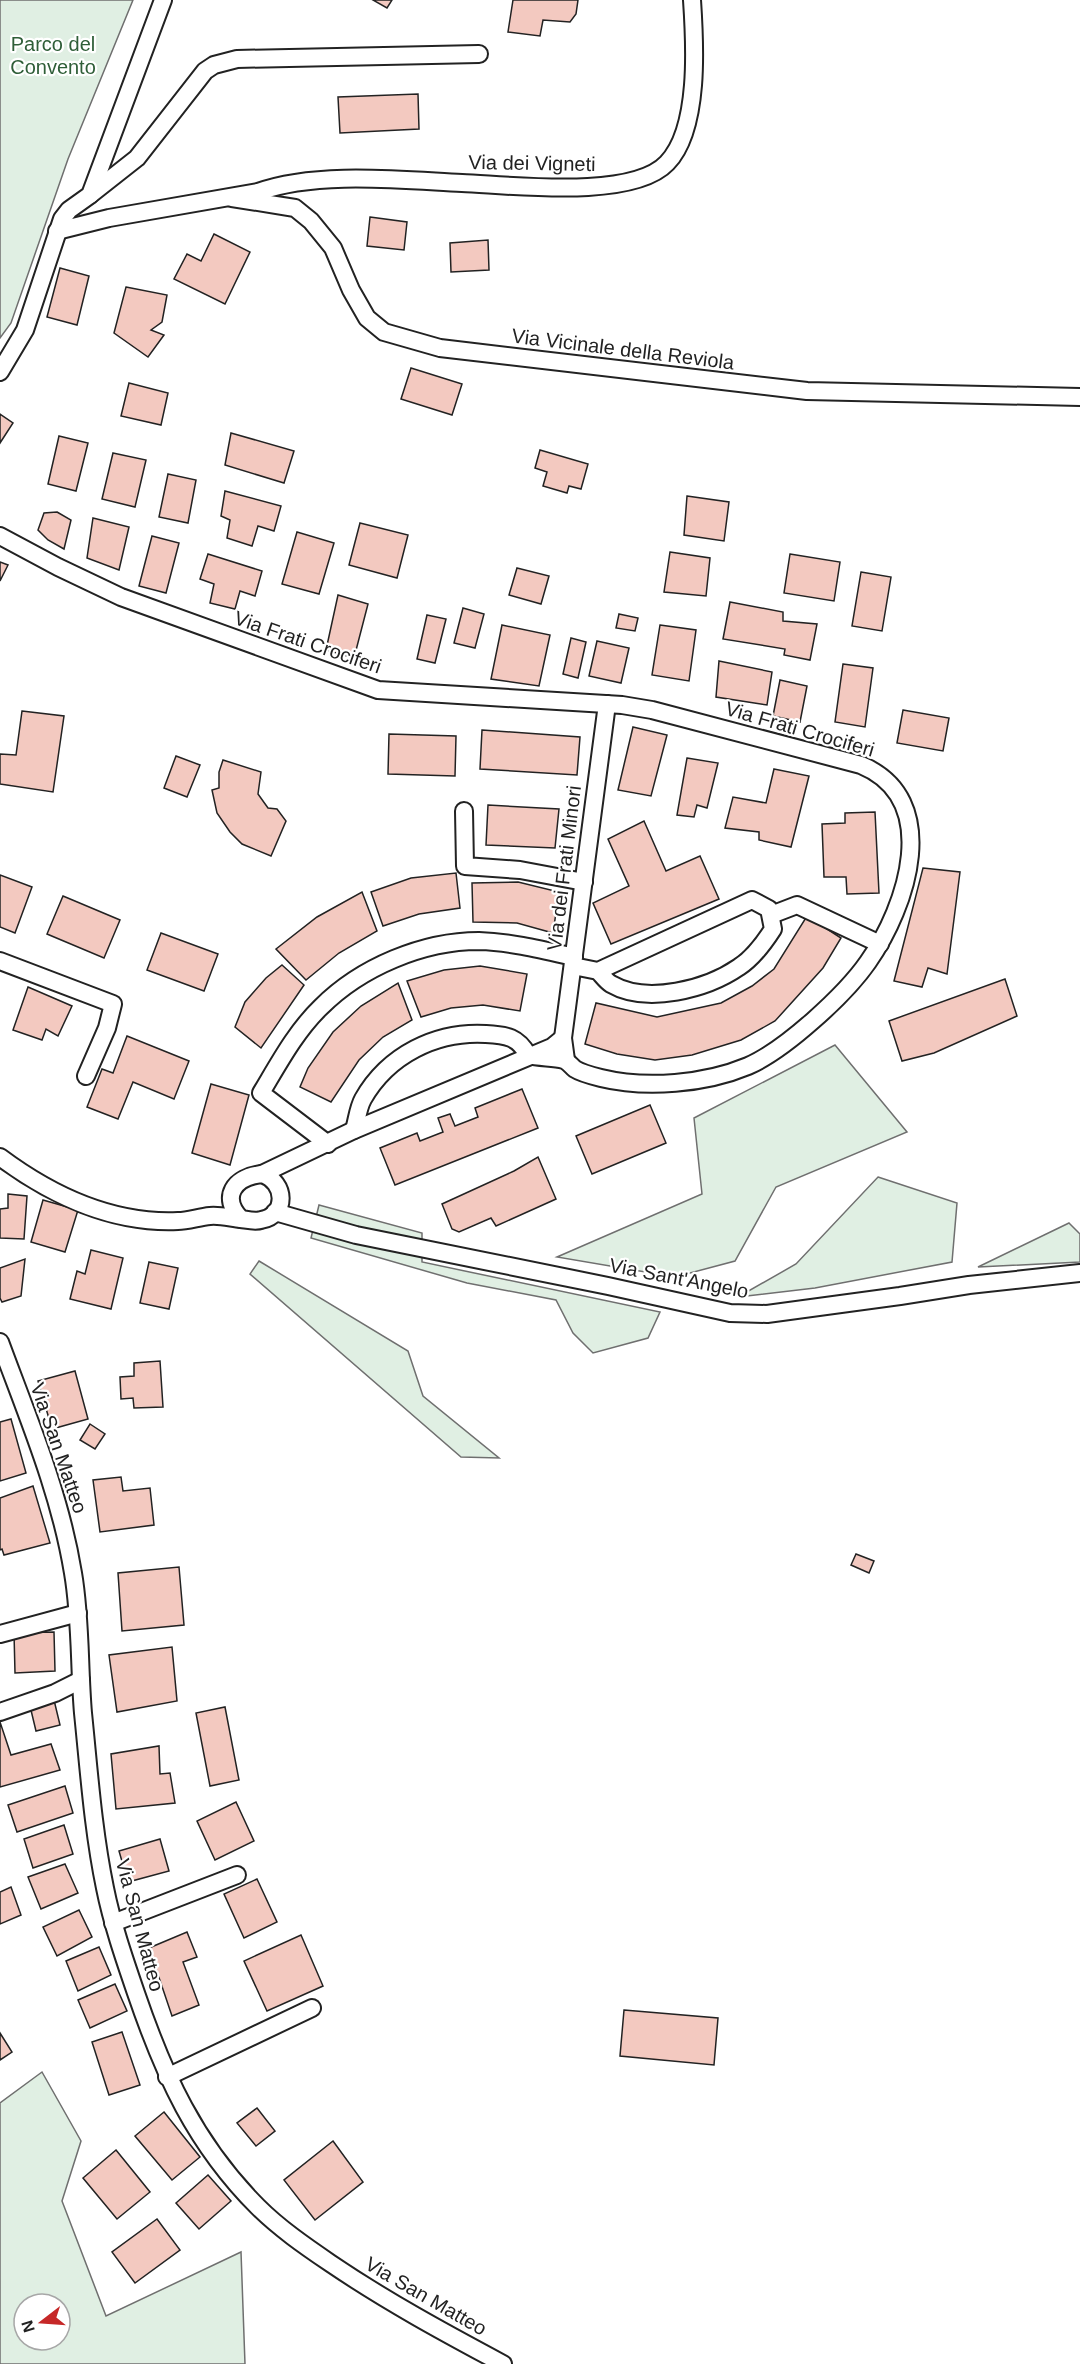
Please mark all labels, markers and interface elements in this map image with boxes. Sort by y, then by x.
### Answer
park label: Parco del Convento [10,33,96,78]
street label: Via dei Vigneti [468,151,596,175]
street label: Via Vicinale della Reviola [511,324,736,374]
street label: Via Frati Crociferi [232,607,384,677]
street label: Via Frati Crociferi [723,697,877,761]
street label: Via dei Frati Minori [543,784,585,952]
street label: Via Sant'Angelo [608,1254,750,1302]
street label: Via San Matteo [26,1380,92,1516]
street label: Via San Matteo [112,1856,168,1994]
street label: Via San Matteo [361,2252,491,2340]
north arrow [12,2292,72,2352]
text: N [18,2318,38,2334]

